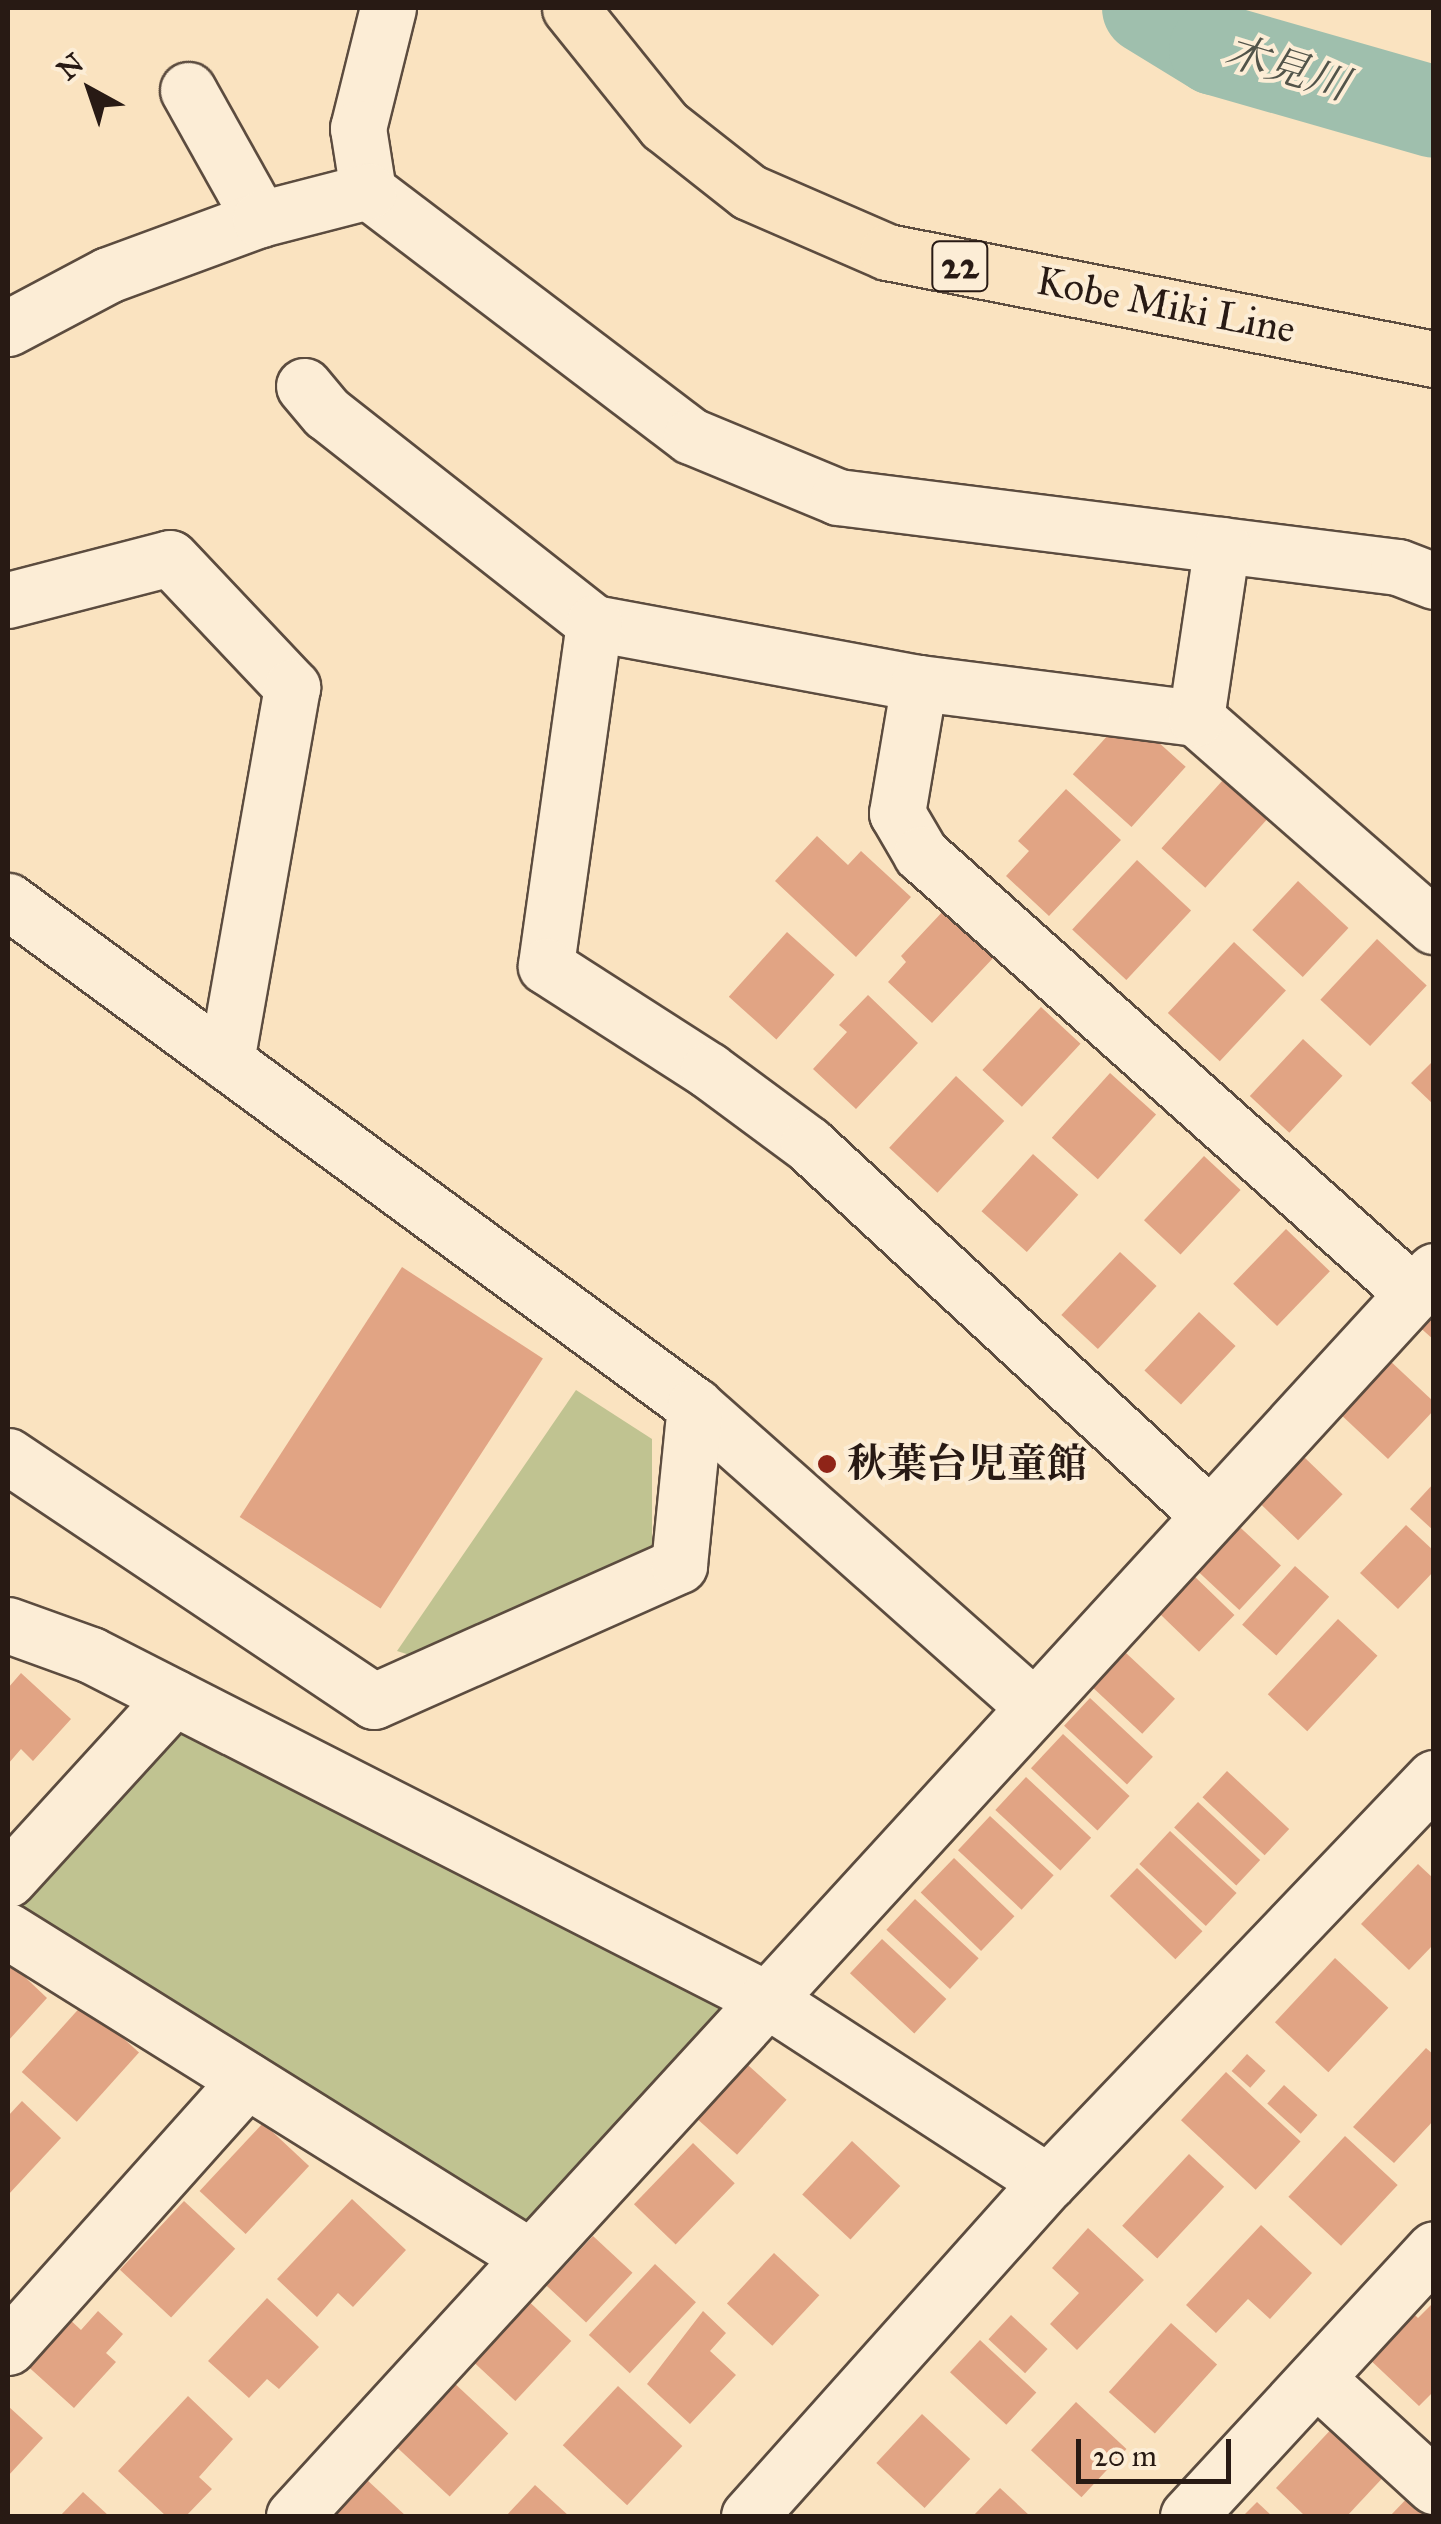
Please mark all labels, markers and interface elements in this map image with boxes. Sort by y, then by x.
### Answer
water label: 木見川 [1219,25,1355,111]
north arrow [40,40,140,140]
text: N [50,46,91,88]
road number: 22 [930,233,990,299]
street label: Kobe Miki Line [1033,256,1299,354]
place label: 秋葉台児童館 [847,1440,1087,1488]
marker: 秋葉台児童館 [816,1453,838,1475]
scale bar [1081,2419,1236,2481]
text: 20 m [1093,2438,1157,2474]

